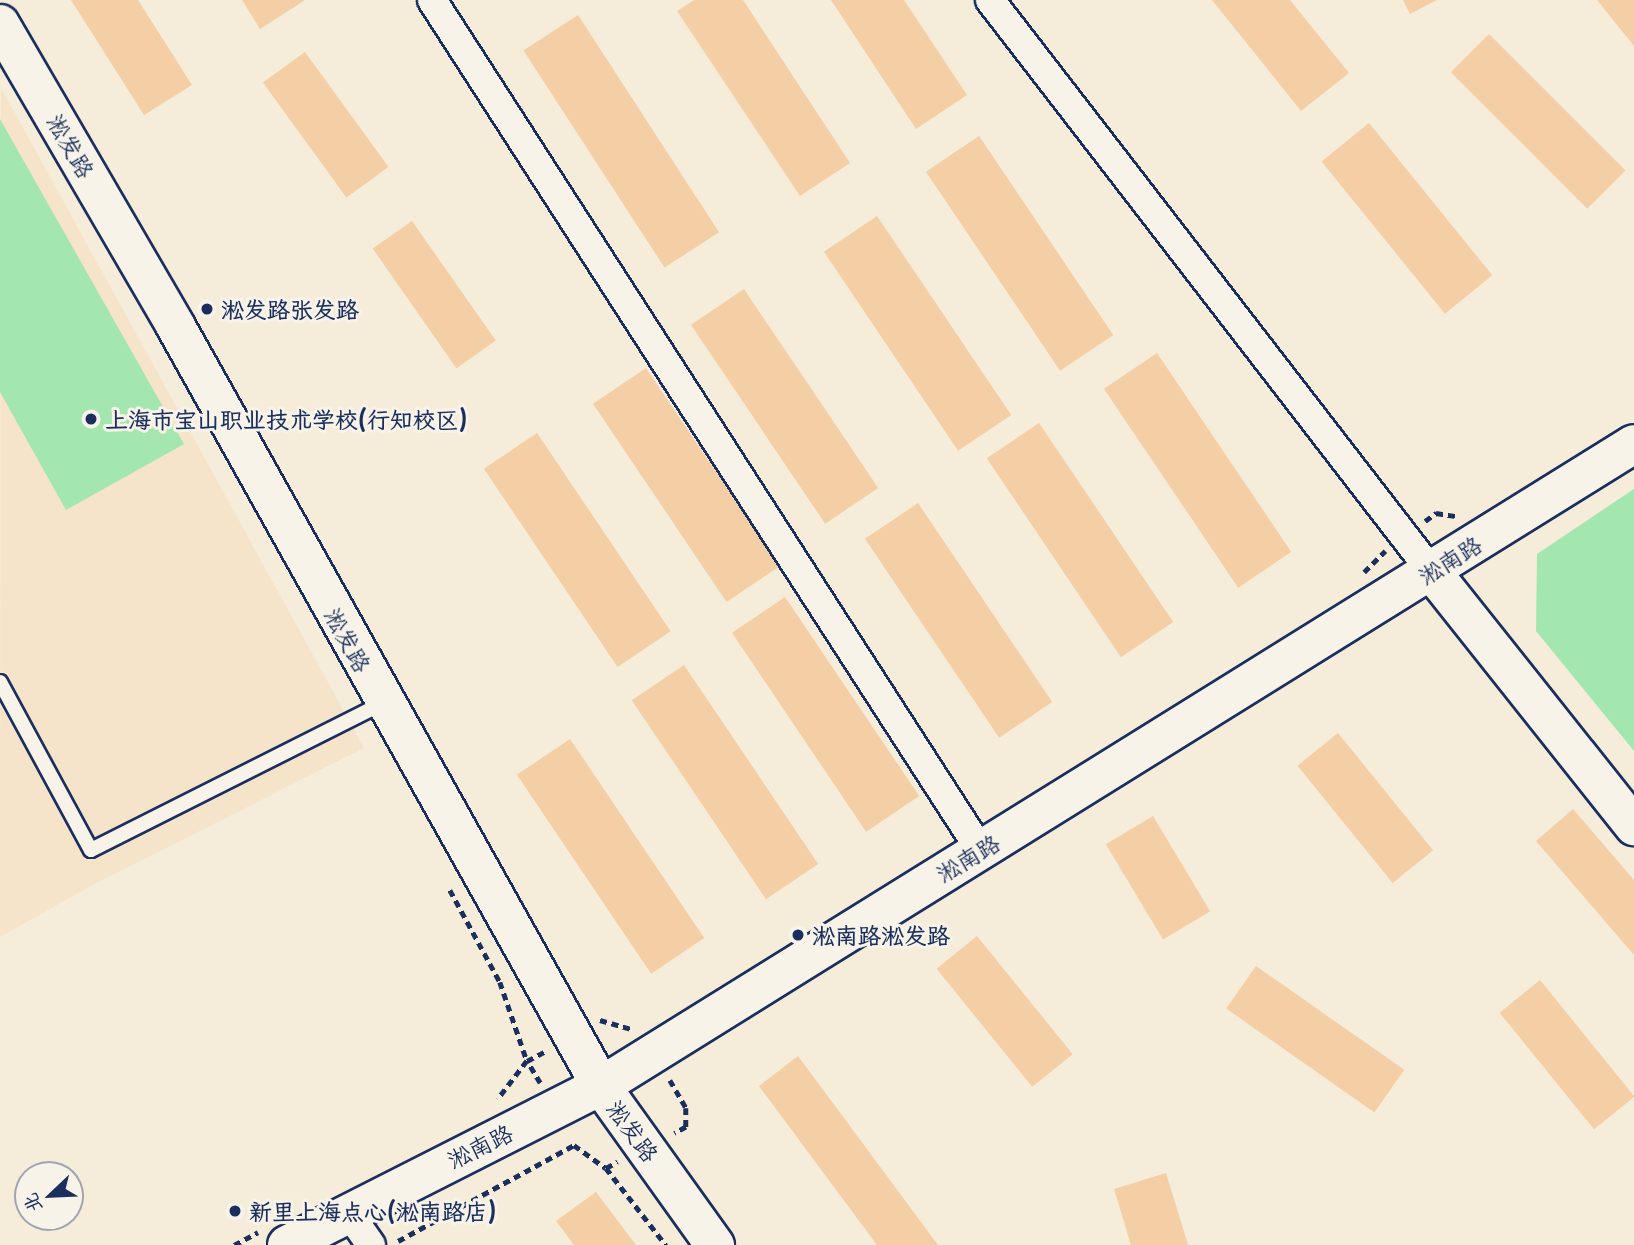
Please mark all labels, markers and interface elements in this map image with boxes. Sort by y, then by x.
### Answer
street label: 淞发路 [42,109,100,183]
place label: 淞发路张发路 [221,295,359,323]
marker: 淞发路张发路 [199,301,215,317]
place label: 上海市宝山职业技术学校(行知校区) [105,405,467,433]
marker: 上海市宝山职业技术学校(行知校区) [83,411,99,427]
street label: 淞南路 [1413,530,1487,590]
street label: 淞发路 [319,603,377,677]
street label: 淞南路 [931,828,1005,888]
place label: 淞南路淞发路 [812,921,950,949]
marker: 淞南路淞发路 [790,927,806,943]
street label: 淞发路 [602,1095,664,1167]
street label: 淞南路 [443,1118,517,1174]
north arrow [14,1161,84,1231]
text: 北 [15,1189,48,1218]
place label: 新里上海点心(淞南路店) [249,1197,496,1225]
marker: 新里上海点心(淞南路店) [227,1203,243,1219]

